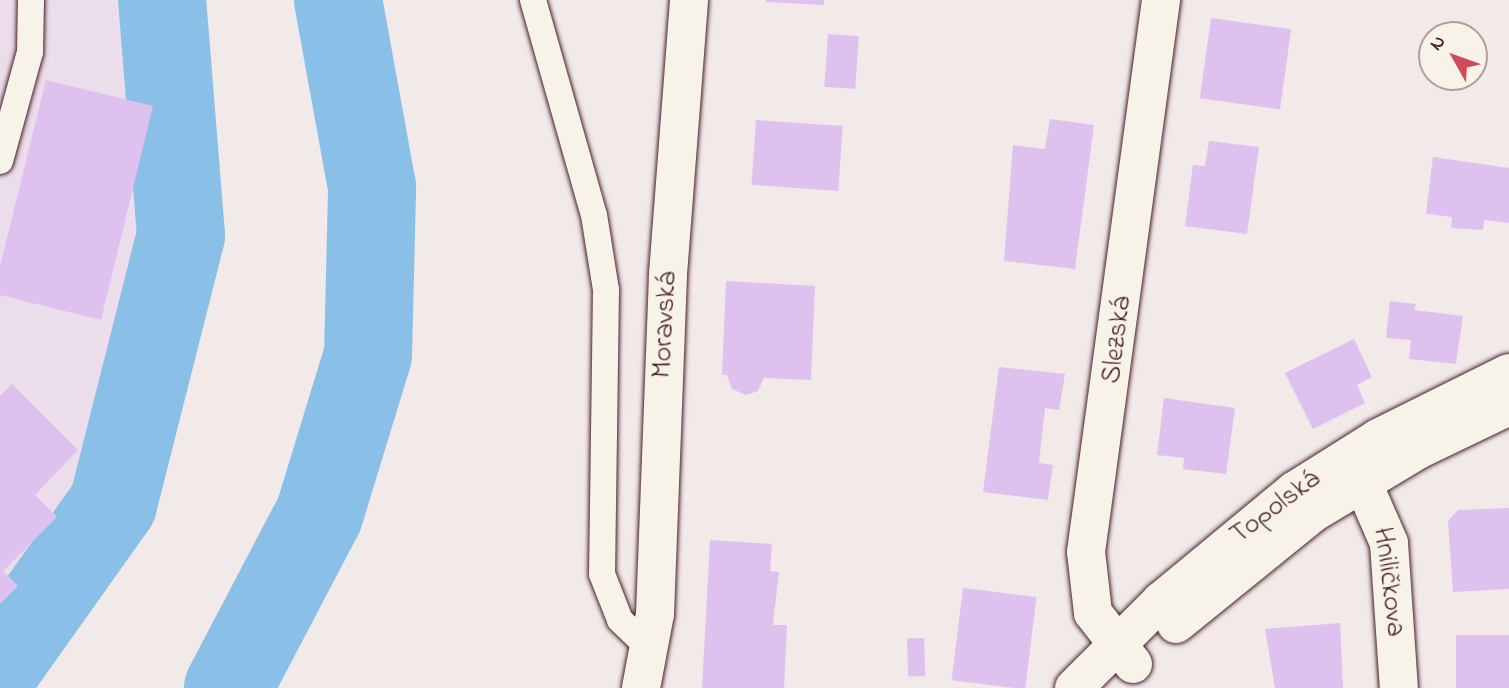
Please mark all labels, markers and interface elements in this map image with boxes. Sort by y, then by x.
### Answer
north arrow [1418,21,1488,91]
text: N [1424,30,1453,57]
street label: Moravská [646,271,686,379]
street label: Slezská [1096,294,1140,386]
street label: Topolská [1224,463,1328,553]
street label: Hniličkova [1365,525,1411,639]

